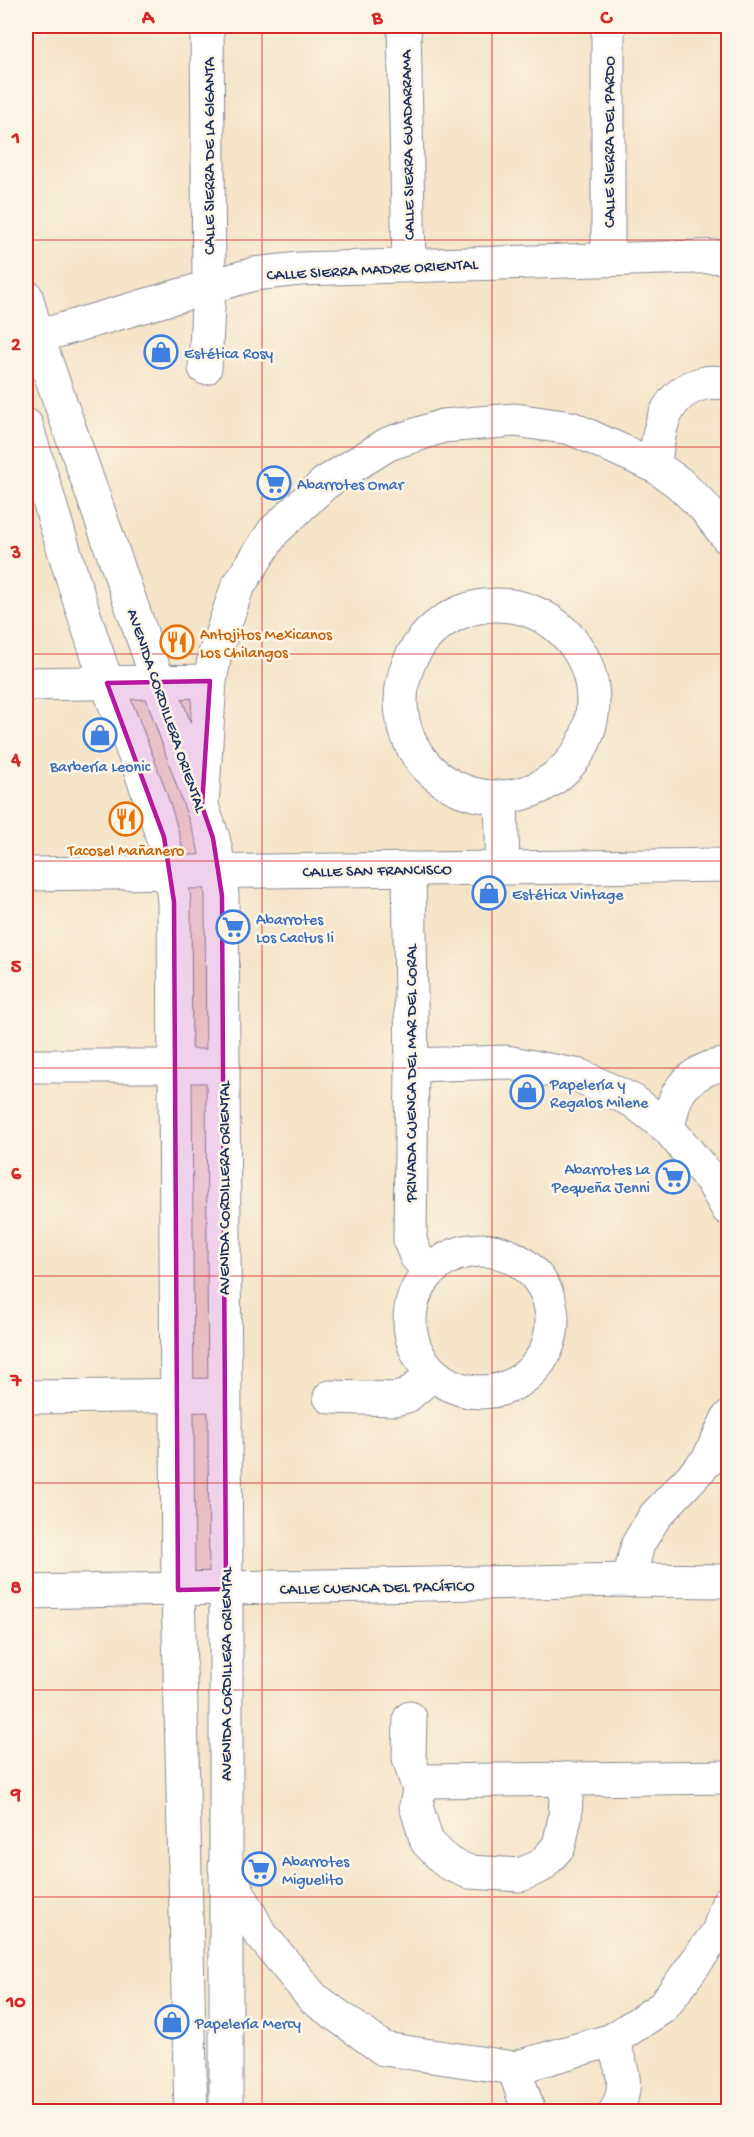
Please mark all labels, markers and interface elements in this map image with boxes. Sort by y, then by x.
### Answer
text: A [141,8,156,31]
text: B [371,8,383,31]
text: C [600,8,614,31]
street label: CALLE SIERRA GUADARRAMA [398,48,421,240]
street label: CALLE SIERRA DE LA GIGANTA [202,56,221,255]
street label: CALLE SIERRA DEL PARDO [602,56,621,228]
text: 1 [11,128,20,151]
street label: CALLE SIERRA MADRE ORIENTAL [266,256,479,287]
shop icon: Estética Rosy [143,334,179,370]
text: 2 [11,335,21,358]
place label: Estética Rosy [184,346,273,365]
supermarket icon: Abarrotes Omar [256,465,292,501]
place label: Abarrotes Omar [297,477,405,496]
text: 3 [10,543,21,566]
street label: AVENIDA CORDILLERA ORIENTAL [121,607,209,817]
restaurant icon: Antojitos Mexicanos Los Chilangos [159,624,195,660]
place label: Antojitos Mexicanos Los Chilangos [200,627,333,664]
shop icon: Barbería Leonic [82,717,118,753]
text: 4 [10,750,21,773]
place label: Barbería Leonic [49,759,151,778]
restaurant icon: Tacosel Mañanero [108,801,144,837]
place label: Tacosel Mañanero [67,843,184,862]
street label: CALLE SAN FRANCISCO [302,862,452,883]
shop icon: Estética Vintage [471,875,507,911]
place label: Estética Vintage [512,887,624,906]
supermarket icon: Abarrotes Los Cactus Ii [215,909,251,945]
place label: Abarrotes Los Cactus Ii [256,912,334,949]
street label: PRIVADA CUENCA DEL MAR DEL CORAL [404,943,423,1203]
text: 5 [11,957,22,980]
shop icon: Papelería y Regalos Milene [509,1074,545,1110]
place label: Papelería y Regalos Milene [549,1077,649,1114]
street label: AVENIDA CORDILLERA ORIENTAL [217,1080,236,1295]
supermarket icon: Abarrotes La Pequeña Jenni [655,1159,691,1195]
place label: Abarrotes La Pequeña Jenni [551,1162,651,1199]
text: 6 [11,1164,22,1187]
text: 7 [10,1371,23,1394]
street label: AVENIDA CORDILLERA ORIENTAL [219,1566,238,1781]
street label: CALLE CUENCA DEL PACÍFICO [279,1577,475,1601]
text: 8 [11,1578,22,1601]
text: 9 [10,1785,21,1808]
supermarket icon: Abarrotes Miguelito [241,1851,277,1887]
place label: Abarrotes Miguelito [282,1854,350,1891]
text: 10 [5,1992,26,2015]
shop icon: Papelería Mercy [154,2004,190,2040]
place label: Papelería Mercy [194,2016,301,2035]

